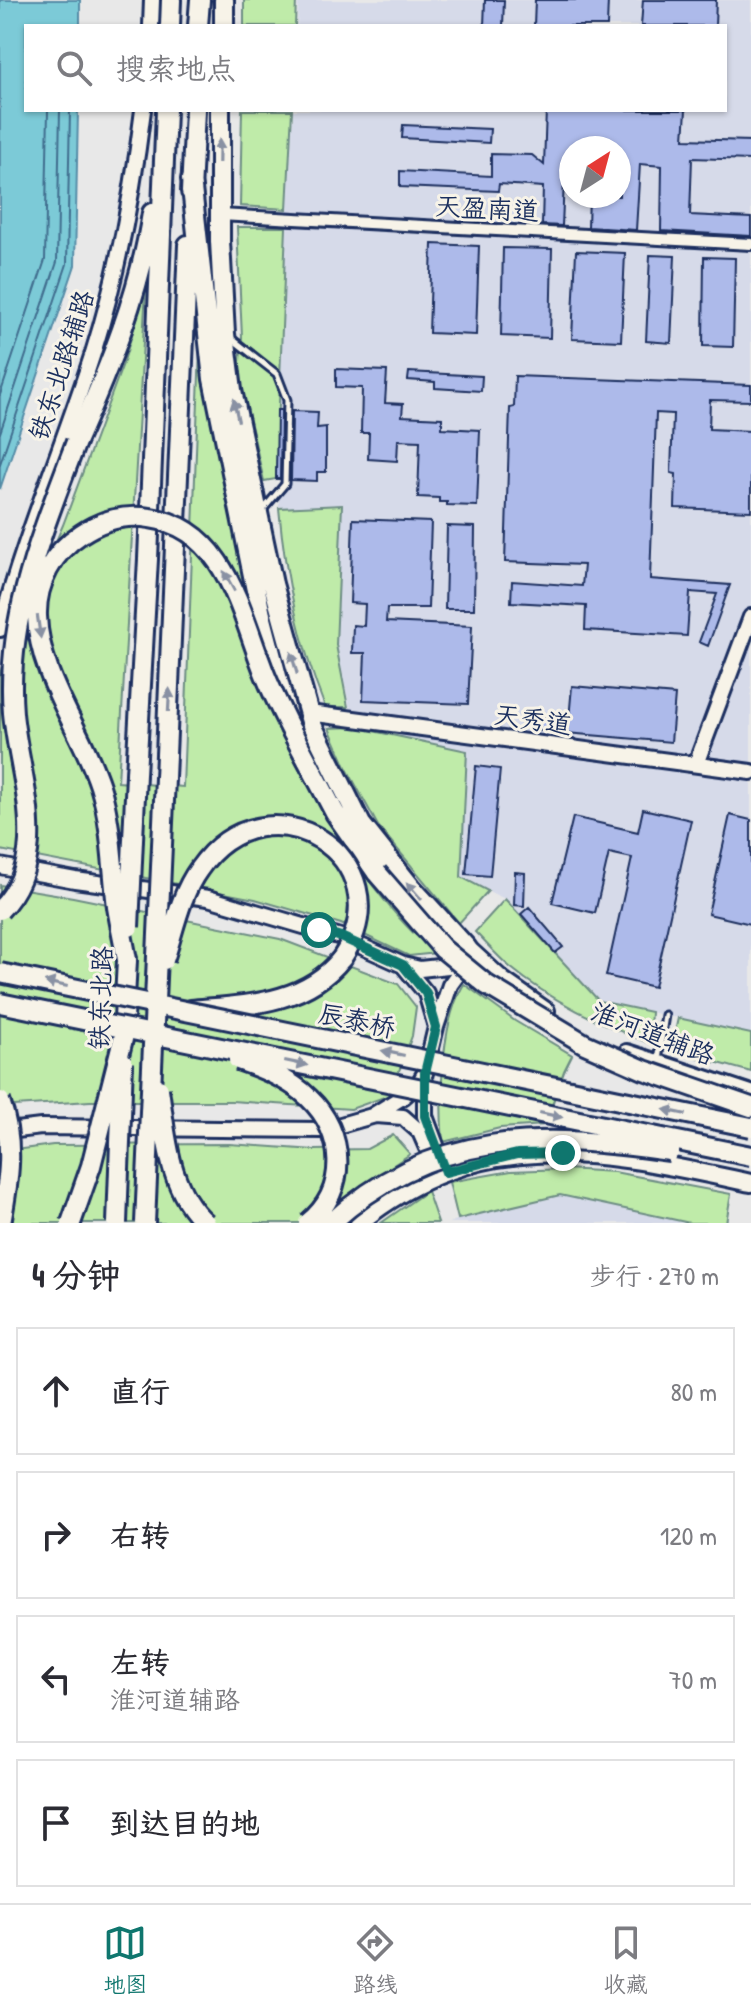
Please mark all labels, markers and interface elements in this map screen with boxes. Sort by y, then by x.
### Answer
search box [24,24,727,112]
icon: search [52,46,96,90]
text: 搜索地点 [116,48,236,88]
north arrow [559,136,631,208]
one-way arrow [213,138,225,163]
street label: 天盈南道 [434,188,540,228]
street label: 铁东北路辅路 [20,285,102,445]
one-way arrow [229,397,242,422]
one-way arrow [223,570,237,592]
one-way arrow [33,615,46,640]
one-way arrow [288,651,300,676]
one-way arrow [163,687,176,712]
street label: 天秀道 [492,696,574,742]
one-way arrow [406,881,423,901]
route start [301,912,337,948]
street label: 铁东北路 [81,945,119,1051]
one-way arrow [43,977,68,990]
street label: 淮河道辅路 [586,993,720,1073]
street label: 辰泰桥 [315,995,399,1045]
one-way arrow [380,1047,405,1059]
one-way arrow [284,1057,309,1069]
one-way arrow [662,1105,687,1117]
one-way arrow [538,1109,563,1122]
route end [545,1135,581,1171]
text: 4 分钟 [32,1252,121,1298]
text: 步行 · 270 m [589,1258,719,1293]
icon: ahead [34,1369,78,1413]
text: 直行 [110,1371,170,1411]
text: 80 m [670,1374,717,1409]
icon: right [34,1513,78,1557]
text: 右转 [110,1515,170,1555]
text: 120 m [660,1518,717,1553]
text: 左转 [110,1642,170,1682]
icon: left [34,1657,78,1701]
text: 70 m [669,1662,717,1697]
text: 淮河道辅路 [110,1682,240,1717]
icon: arrive [34,1801,78,1845]
text: 到达目的地 [110,1803,260,1843]
tab: 地图 [103,1921,147,1999]
tab: 路线 [353,1921,398,1999]
tab: 收藏 [604,1921,648,1999]

